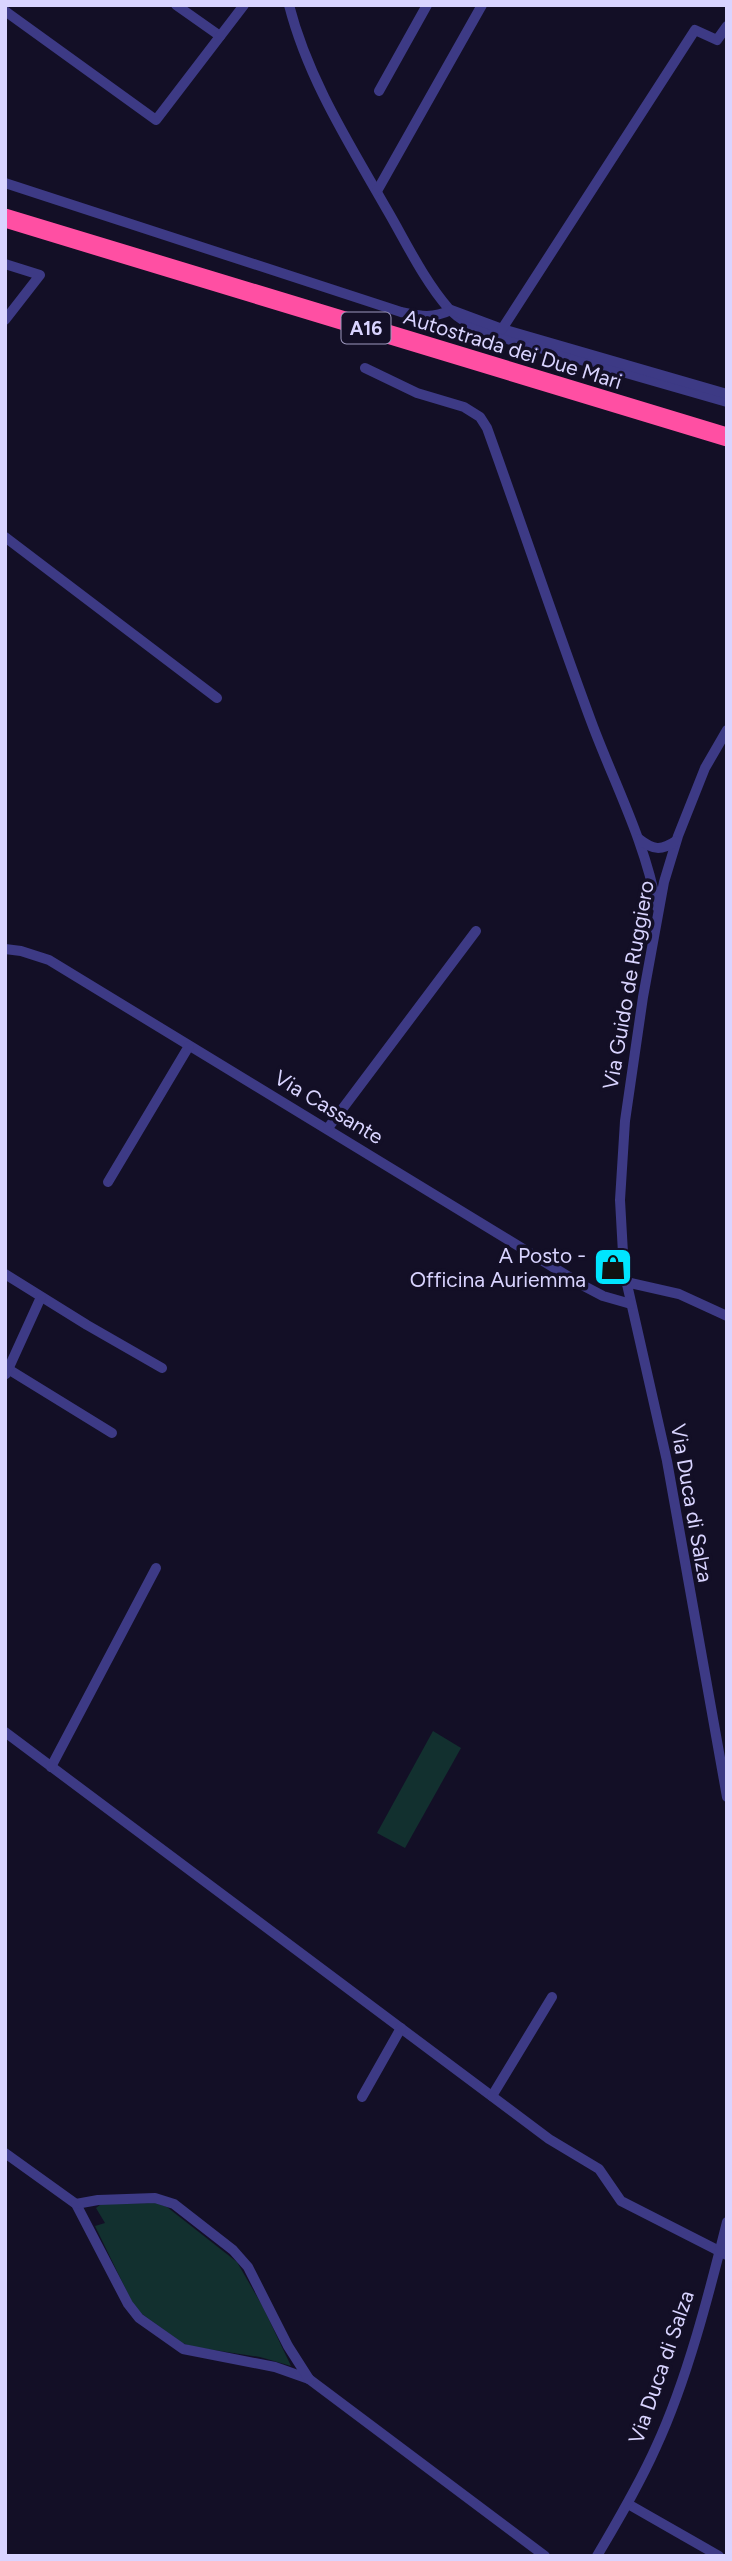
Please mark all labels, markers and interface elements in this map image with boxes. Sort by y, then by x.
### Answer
street label: Autostrada dei Due Mari [401,304,625,394]
road number: A16 [342,312,390,344]
street label: Via Guido de Ruggiero [597,879,659,1091]
street label: Via Cassante [270,1065,388,1149]
place label: A Posto - Officina Auriemma [410,1243,586,1292]
shop icon: A Posto - Officina Auriemma [592,1246,634,1288]
street label: Via Duca di Salza [666,1422,718,1584]
street label: Via Duca di Salza [623,2287,699,2447]

